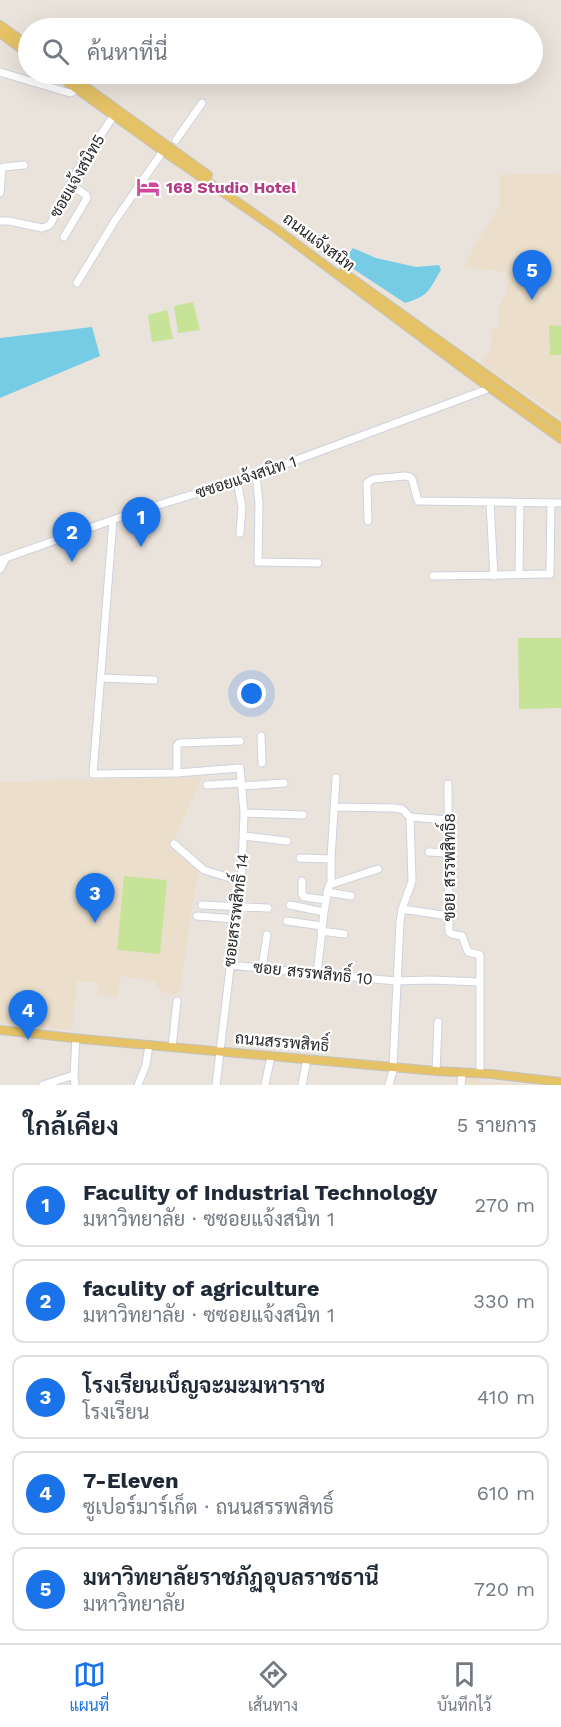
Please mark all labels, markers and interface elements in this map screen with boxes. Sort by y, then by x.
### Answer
search box [18,18,543,84]
icon: search [39,35,72,68]
text: ค้นหาที่นี่ [87,40,167,65]
street label: ซอยแจ้งสนิท5 [45,130,109,221]
hotel icon: 168 Studio Hotel [135,174,161,200]
place label: 168 Studio Hotel [166,178,297,197]
street label: ถนนแจ้งสนิท [279,208,359,275]
pin: 5 [512,250,552,300]
street label: ซซอยแจ้งสนิท 1 [193,451,299,502]
pin: 1 [122,498,160,547]
pin: 2 [52,512,92,562]
your location [237,679,266,708]
street label: ซอย สรรพสิทธิ์8 [434,813,459,921]
street label: ซอยสรรพสิทธิ์ 14 [214,851,252,968]
pin: 3 [76,874,115,923]
street label: ซอย สรรพสิทธิ์ 10 [252,952,374,989]
pin: 4 [9,990,48,1040]
street label: ถนนสรรพสิทธิ์ [234,1023,331,1056]
text: ใกล้เคียง [24,1111,119,1141]
text: 5 รายการ [457,1113,537,1137]
text: Faculity of Industrial Technology [83,1180,437,1205]
text: 1 [41,1193,50,1217]
text: 270 m [475,1193,535,1217]
text: มหาวิทยาลัย · ซซอยแจ้งสนิท 1 [83,1207,335,1231]
text: faculity of agriculture [83,1276,319,1301]
text: 2 [40,1289,51,1313]
text: 330 m [473,1289,535,1313]
text: มหาวิทยาลัย · ซซอยแจ้งสนิท 1 [83,1303,335,1327]
text: โรงเรียนเบ็ญจะมะมหาราช [83,1373,325,1398]
text: 3 [40,1385,51,1409]
text: 410 m [477,1385,535,1409]
text: โรงเรียน [83,1400,149,1424]
text: 7-Eleven [83,1468,179,1493]
text: 4 [39,1481,52,1505]
text: 610 m [477,1481,535,1505]
text: ซูเปอร์มาร์เก็ต · ถนนสรรพสิทธิ์ [83,1495,334,1519]
text: มหาวิทยาลัยราชภัฏอุบลราชธานี [83,1565,379,1590]
text: 5 [40,1577,51,1601]
text: 720 m [474,1577,535,1601]
text: มหาวิทยาลัย [83,1592,185,1616]
tab: แผนที่ [69,1658,109,1715]
tab: เส้นทาง [248,1658,298,1715]
tab: บันทึกไว้ [437,1658,492,1715]

